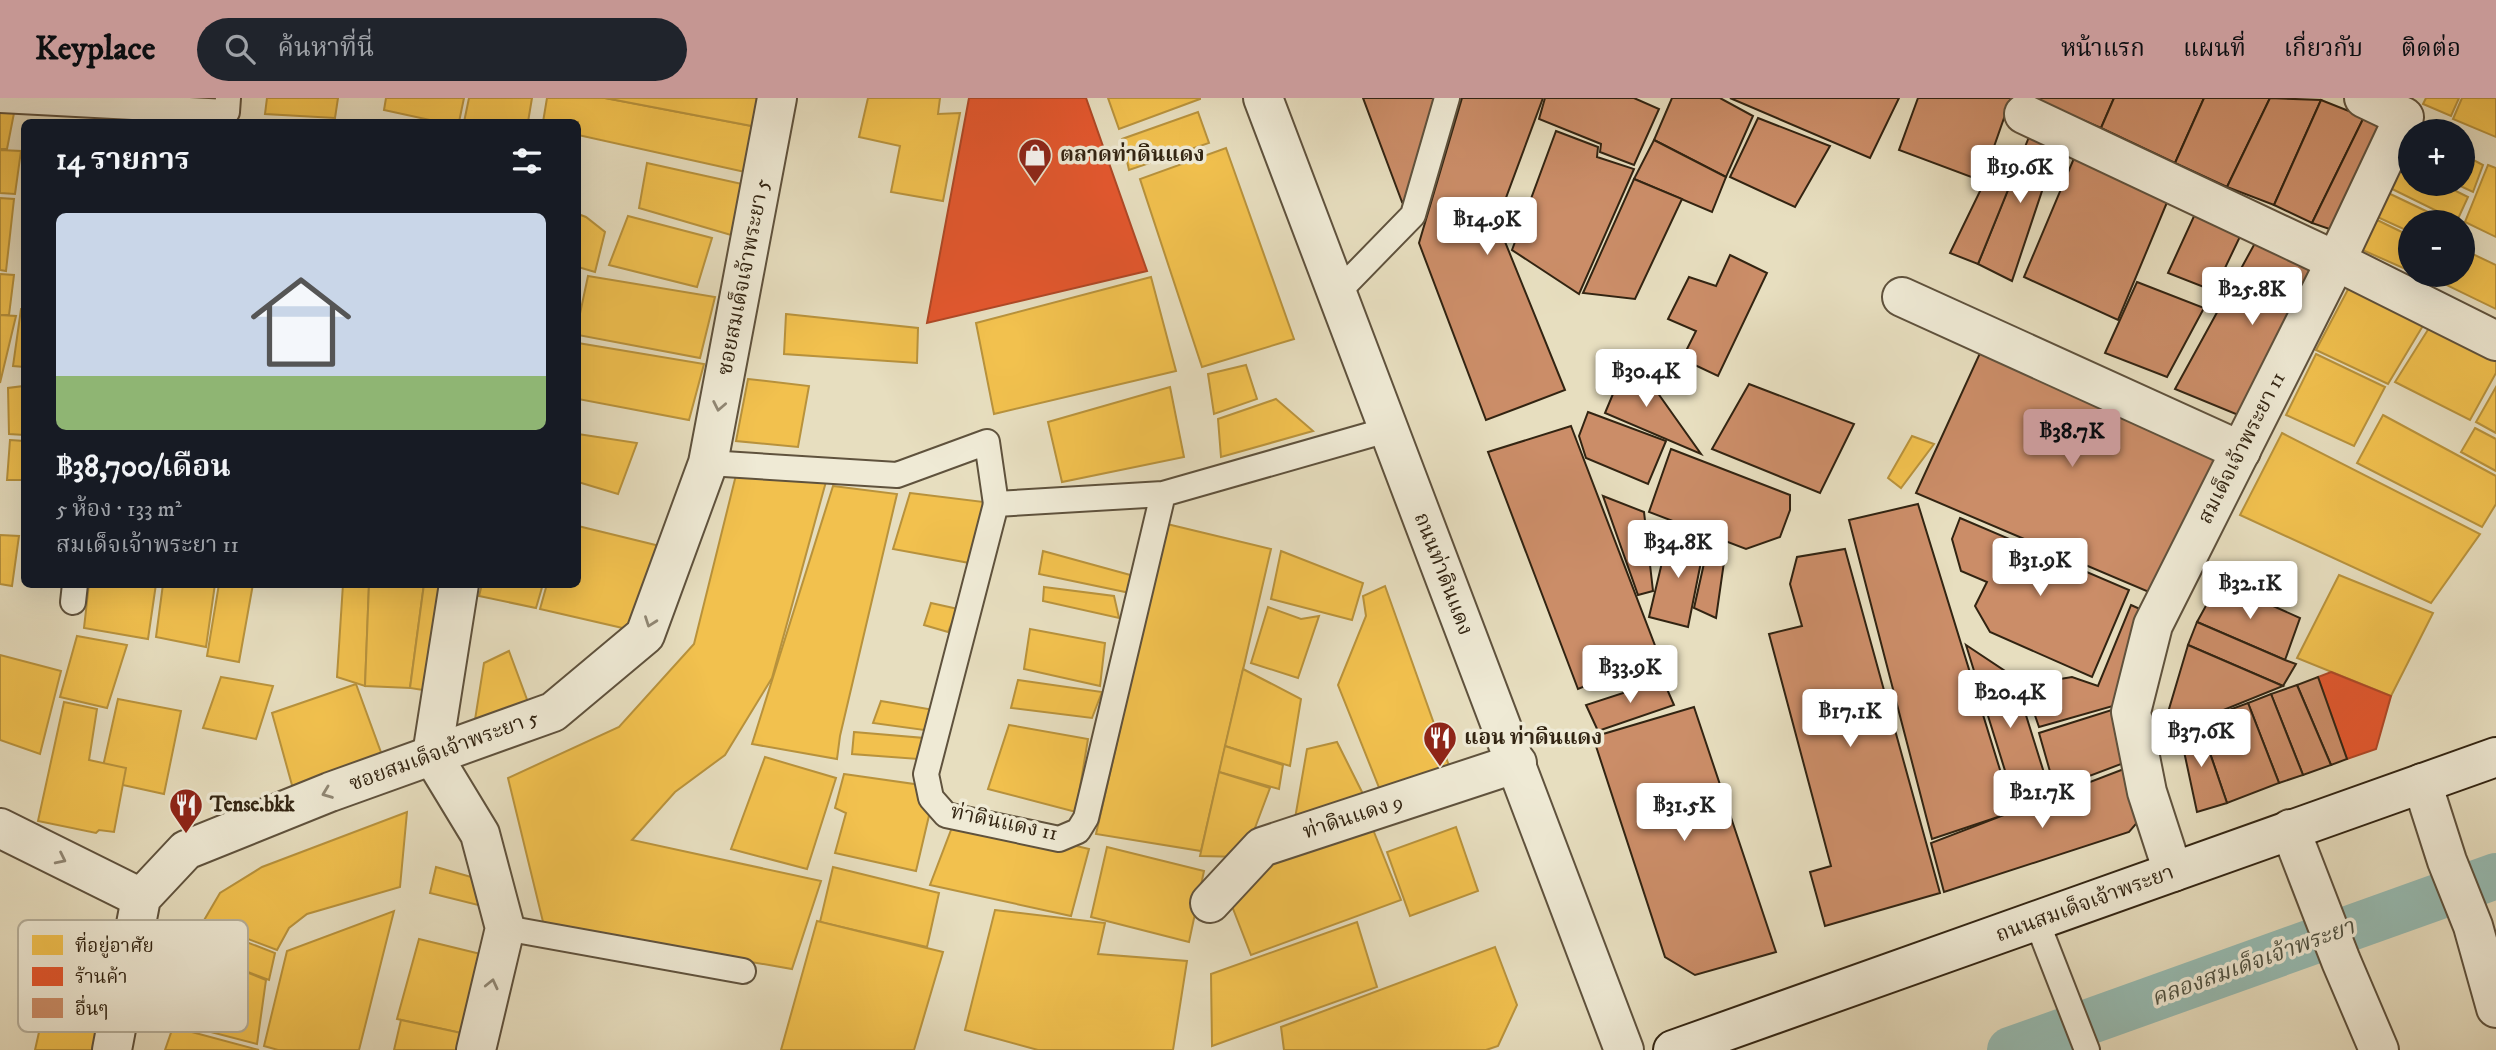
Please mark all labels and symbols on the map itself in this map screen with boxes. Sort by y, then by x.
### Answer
shop icon: ตลาดท่าดินแดง [1016,136,1054,185]
place label: ตลาดท่าดินแดง [1060,142,1205,168]
pin: ฿19.6K [1963,146,2077,205]
street label: ซอยสมเด็จเจ้าพระยา 5 [712,177,776,377]
pin: ฿14.9K [1430,198,1544,257]
pin: ฿25.8K [2195,268,2309,327]
pin: ฿30.4K [1589,350,1703,409]
street label: สมเด็จเจ้าพระยา 11 [2192,368,2292,528]
one-way arrow [712,400,727,412]
pin: ฿38.7K [2015,410,2129,469]
street label: ถนนท่าดินแดง [1408,509,1478,639]
pin: ฿34.8K [1621,520,1735,580]
pin: ฿31.9K [1983,538,2097,598]
pin: ฿32.1K [2193,561,2307,621]
one-way arrow [644,615,658,627]
pin: ฿33.9K [1573,646,1687,705]
pin: ฿20.4K [1953,670,2067,730]
pin: ฿17.1K [1793,690,1907,749]
street label: ซอยสมเด็จเจ้าพระยา 5 [346,705,542,797]
pin: ฿37.6K [2144,710,2258,769]
restaurant icon: แอน ท่าดินแดง [1421,719,1459,768]
place label: แอน ท่าดินแดง [1464,725,1602,751]
pin: ฿21.7K [1985,770,2099,830]
pin: ฿31.5K [1627,784,1741,843]
one-way arrow [321,785,333,799]
restaurant icon: Tense.bkk [167,786,205,835]
street label: ท่าดินแดง 9 [1300,789,1406,845]
place label: Tense.bkk [209,792,295,818]
street label: ท่าดินแดง 11 [948,799,1060,847]
one-way arrow [54,850,66,864]
street label: ถนนสมเด็จเจ้าพระยา [1992,860,2178,948]
water label: คลองสมเด็จเจ้าพระยา [2147,912,2359,1013]
legend [18,920,248,1032]
text: ที่อยู่อาศัย [75,931,154,958]
text: ร้านค้า [75,966,128,989]
one-way arrow [483,978,498,990]
text: อื่นๆ [75,994,109,1021]

